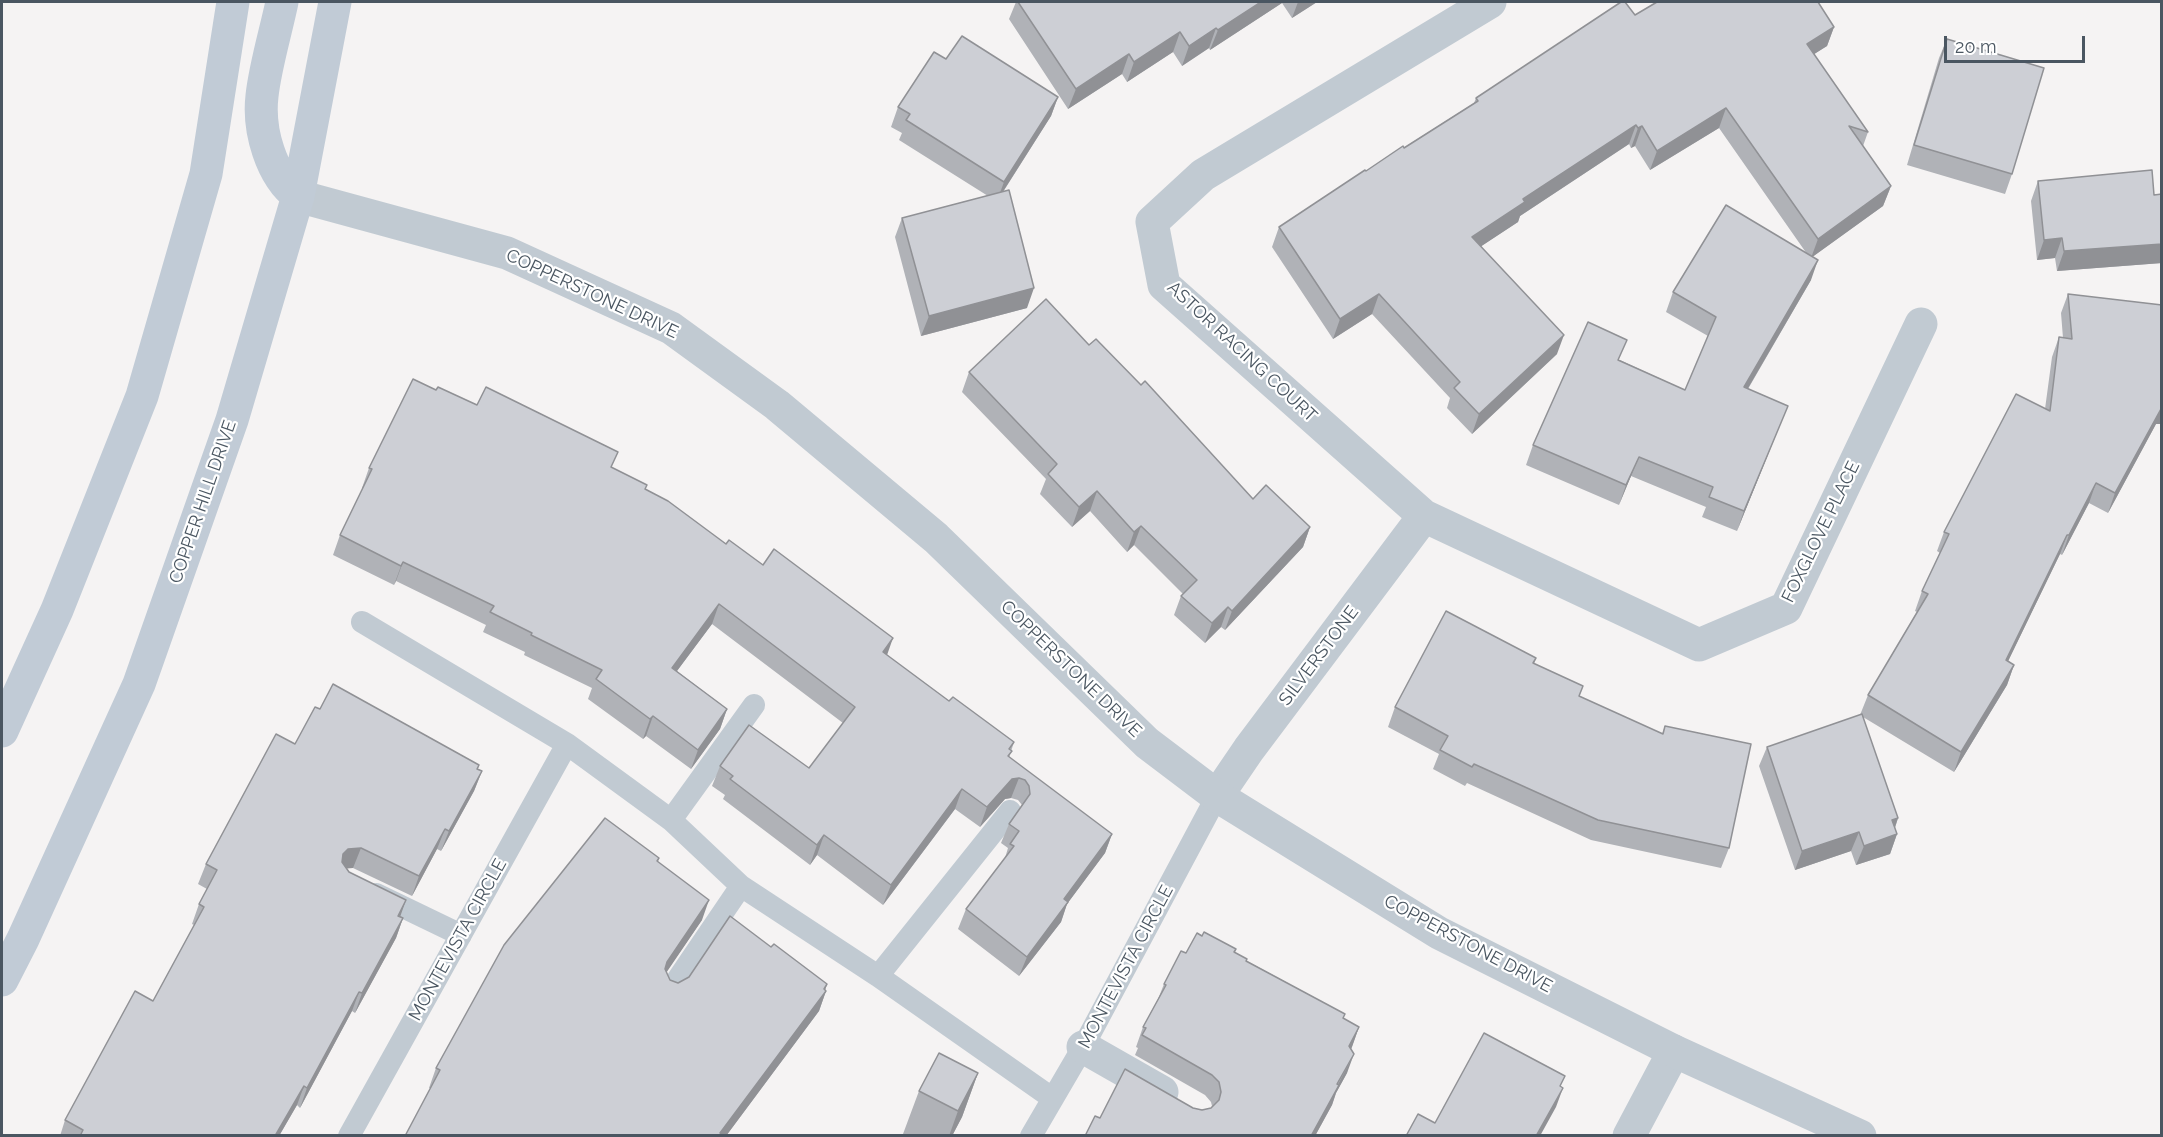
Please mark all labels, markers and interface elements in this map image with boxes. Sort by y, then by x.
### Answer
scale bar [1947,24,2088,62]
text: 20 m [1955,36,1997,57]
street label: COPPERSTONE DRIVE [502,245,682,343]
street label: ASTOR RACING COURT [1163,277,1321,427]
street label: COPPER HILL DRIVE [165,418,241,586]
street label: FOXGLOVE PLACE [1777,458,1865,606]
street label: COPPERSTONE DRIVE [996,596,1146,742]
street label: SILVERSTONE [1275,602,1363,710]
street label: MONTEVISTA CIRCLE [405,855,511,1025]
street label: MONTEVISTA CIRCLE [1074,882,1178,1052]
street label: COPPERSTONE DRIVE [1380,890,1556,998]

